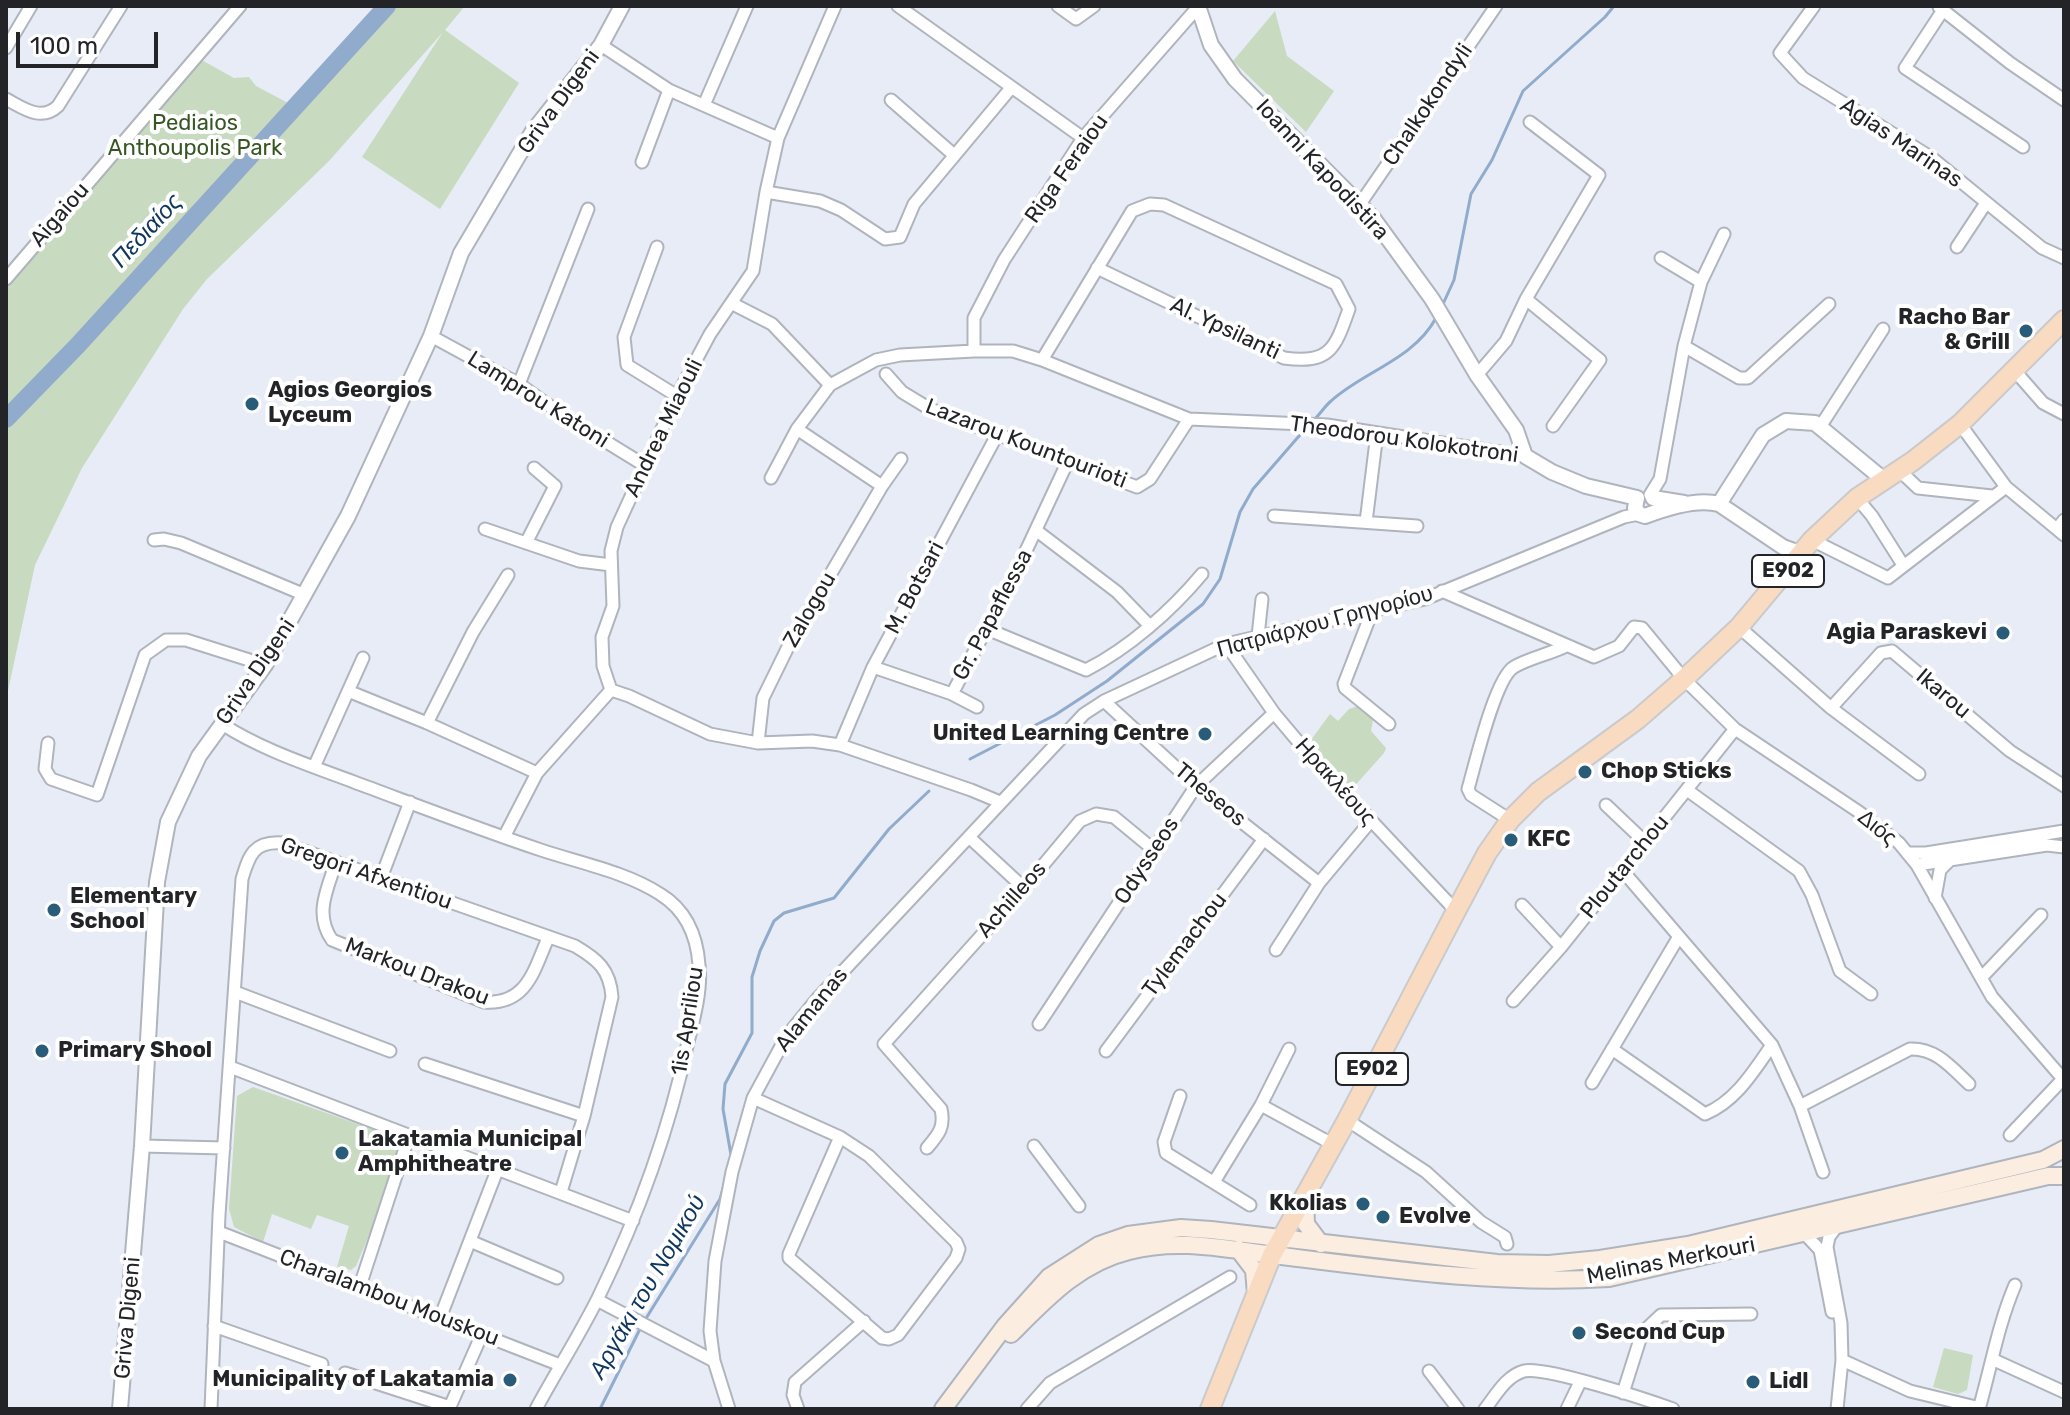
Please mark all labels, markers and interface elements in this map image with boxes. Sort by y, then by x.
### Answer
scale bar [20,16,162,66]
text: 100 m [30,32,98,60]
street label: Chalkokondyli [1377,39,1479,171]
street label: Griva Digeni [512,45,606,159]
street label: Agias Marinas [1835,92,1967,194]
street label: Ioanni Kapodistira [1250,94,1394,246]
street label: Riga Feraiou [1020,109,1114,229]
park label: Pediaios Anthoupolis Park [108,111,282,162]
street label: Aigaiou [25,177,95,253]
water label: Πεδιαίος [106,188,188,274]
street label: Al. Ypsilanti [1166,292,1284,366]
place label: Racho Bar & Grill [1898,305,2010,356]
marker: Racho Bar & Grill [2017,322,2035,340]
street label: Lamprou Katoni [462,346,614,454]
street label: Andrea Miaouli [619,355,709,501]
place label: Agios Georgios Lyceum [268,378,432,430]
street label: Lazarou Kountourioti [922,393,1130,495]
marker: Agios Georgios Lyceum [243,395,261,413]
street label: Theodorou Kolokotroni [1288,411,1520,469]
street label: M. Botsari [880,537,950,639]
street label: Gr. Papaflessa [947,545,1039,685]
road number: E902 [1752,555,1824,587]
street label: Zalogou [778,568,842,652]
street label: Πατριάρχου Γρηγορίου [1214,580,1436,664]
street label: Griva Digeni [211,614,301,730]
place label: Agia Paraskevi [1827,620,1987,646]
marker: Agia Paraskevi [1994,624,2012,642]
street label: Ikarou [1910,664,1976,724]
place label: United Learning Centre [933,721,1189,747]
marker: United Learning Centre [1196,725,1214,743]
street label: Ηρακλέους [1289,733,1381,831]
street label: Theseos [1169,757,1251,833]
place label: Chop Sticks [1601,759,1732,785]
marker: Chop Sticks [1576,763,1594,781]
street label: Διός [1852,804,1902,852]
street label: Ploutarchou [1575,810,1675,924]
street label: Odysseos [1109,813,1185,909]
place label: KFC [1527,827,1571,853]
marker: KFC [1502,831,1520,849]
street label: Gregori Afxentiou [277,832,455,916]
street label: Achilleos [972,856,1052,944]
place label: Elementary School [70,884,197,936]
street label: Tylemachou [1137,888,1233,1002]
marker: Elementary School [45,901,63,919]
street label: Markou Drakou [341,932,493,1012]
street label: Alamanas [770,963,854,1057]
street label: 1is Apriliou [666,965,710,1077]
place label: Primary Shool [58,1038,212,1064]
marker: Primary Shool [33,1042,51,1060]
road number: E902 [1336,1053,1408,1085]
place label: Lakatamia Municipal Amphitheatre [358,1127,582,1178]
marker: Lakatamia Municipal Amphitheatre [333,1144,351,1162]
water label: Αργάκι του Νομικού [584,1190,712,1384]
place label: Kkolias [1269,1191,1347,1217]
marker: Kkolias [1354,1195,1372,1213]
place label: Evolve [1399,1204,1471,1230]
marker: Evolve [1374,1208,1392,1226]
street label: Melinas Merkouri [1585,1232,1757,1290]
street label: Charalambou Mouskou [275,1244,503,1352]
street label: Griva Digeni [110,1256,146,1380]
place label: Second Cup [1595,1320,1725,1346]
marker: Second Cup [1570,1324,1588,1342]
place label: Municipality of Lakatamia [212,1367,494,1393]
place label: Lidl [1769,1369,1809,1395]
marker: Municipality of Lakatamia [501,1371,519,1389]
marker: Lidl [1744,1373,1762,1391]

